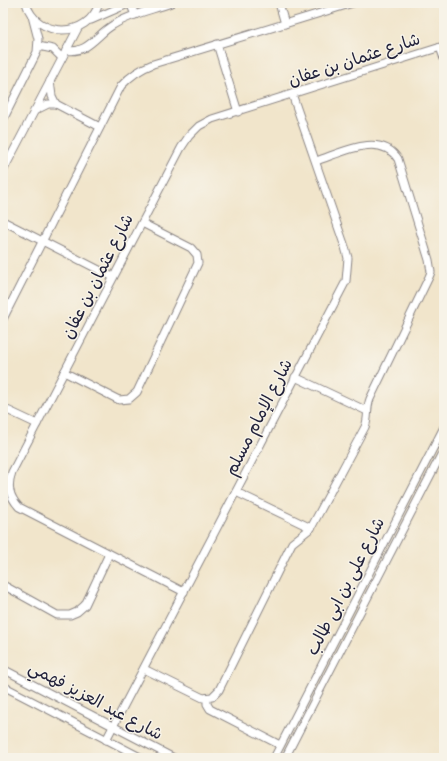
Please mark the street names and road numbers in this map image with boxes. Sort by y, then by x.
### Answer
street label: شارع عثمان بن عفان [286,28,423,92]
street label: شارع عثمان بن عفان [57,210,139,343]
street label: شارع الإمام مسلم [220,355,299,480]
street label: شارع على بن ابى طالب [302,514,390,659]
street label: شارع عبد العزيز فهمي [23,656,166,748]

